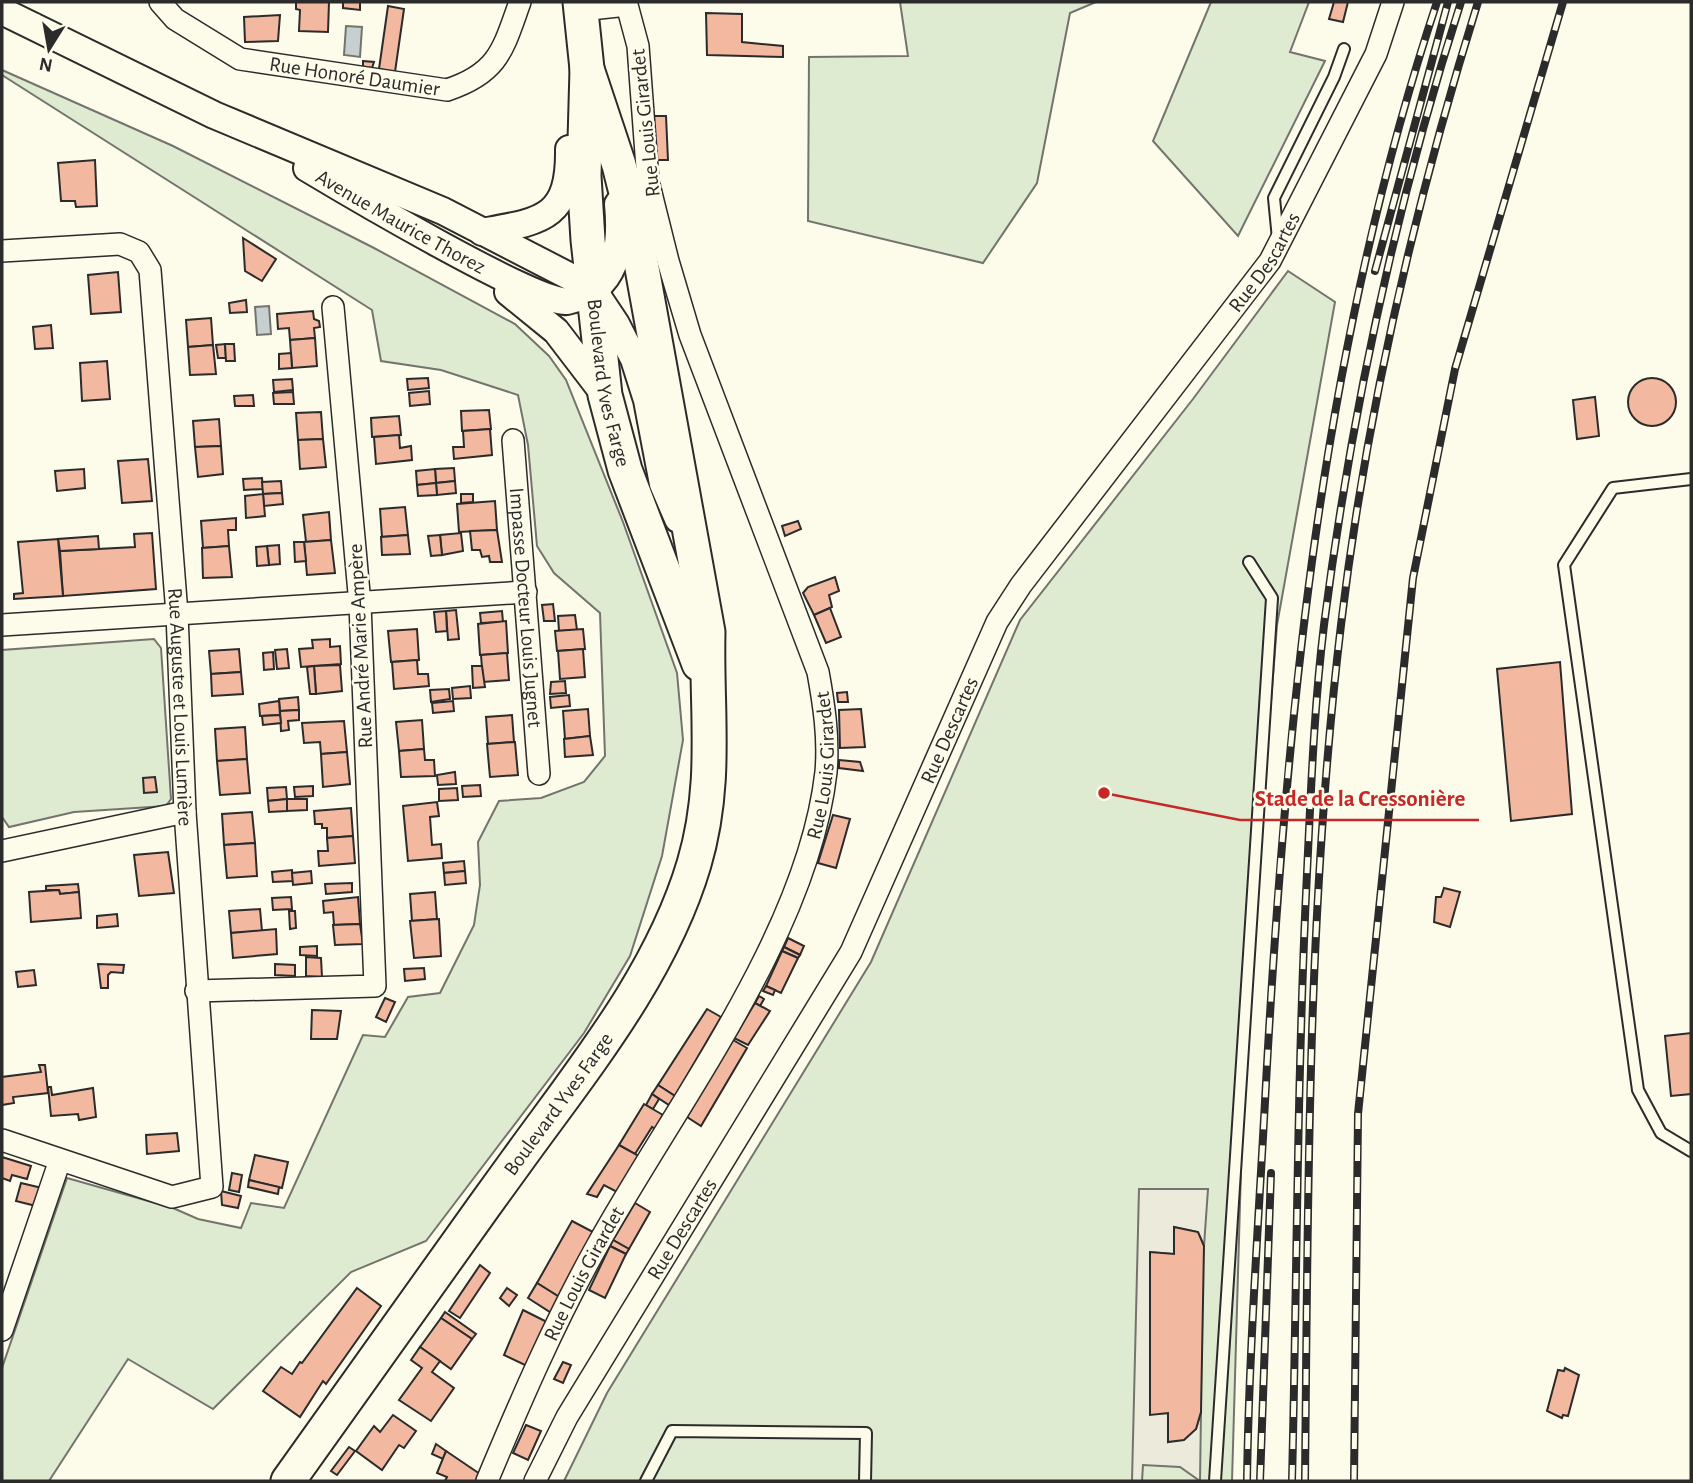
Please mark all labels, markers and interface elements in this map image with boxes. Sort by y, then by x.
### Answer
north arrow [14,14,84,84]
street label: Rue Louis Girardet [627,48,664,198]
text: N [38,54,54,75]
street label: Rue Honoré Daumier [268,54,442,100]
street label: Avenue Maurice Thorez [312,166,489,278]
street label: Rue Descartes [1225,209,1304,316]
street label: Boulevard Yves Farge [584,298,634,469]
street label: Impasse Docteur Louis Jugnet [506,487,545,729]
street label: Rue André Marie Ampère [345,543,376,749]
street label: Rue Auguste et Louis Lumière [164,587,196,827]
street label: Rue Descartes [917,674,982,787]
street label: Rue Louis Girardet [803,690,838,842]
callout: Stade de la Cressonière [1240,776,1479,820]
text: Stade de la Cressonière [1255,788,1466,811]
street label: Boulevard Yves Farge [500,1029,617,1179]
street label: Rue Descartes [644,1175,721,1283]
street label: Rue Louis Girardet [540,1203,628,1344]

